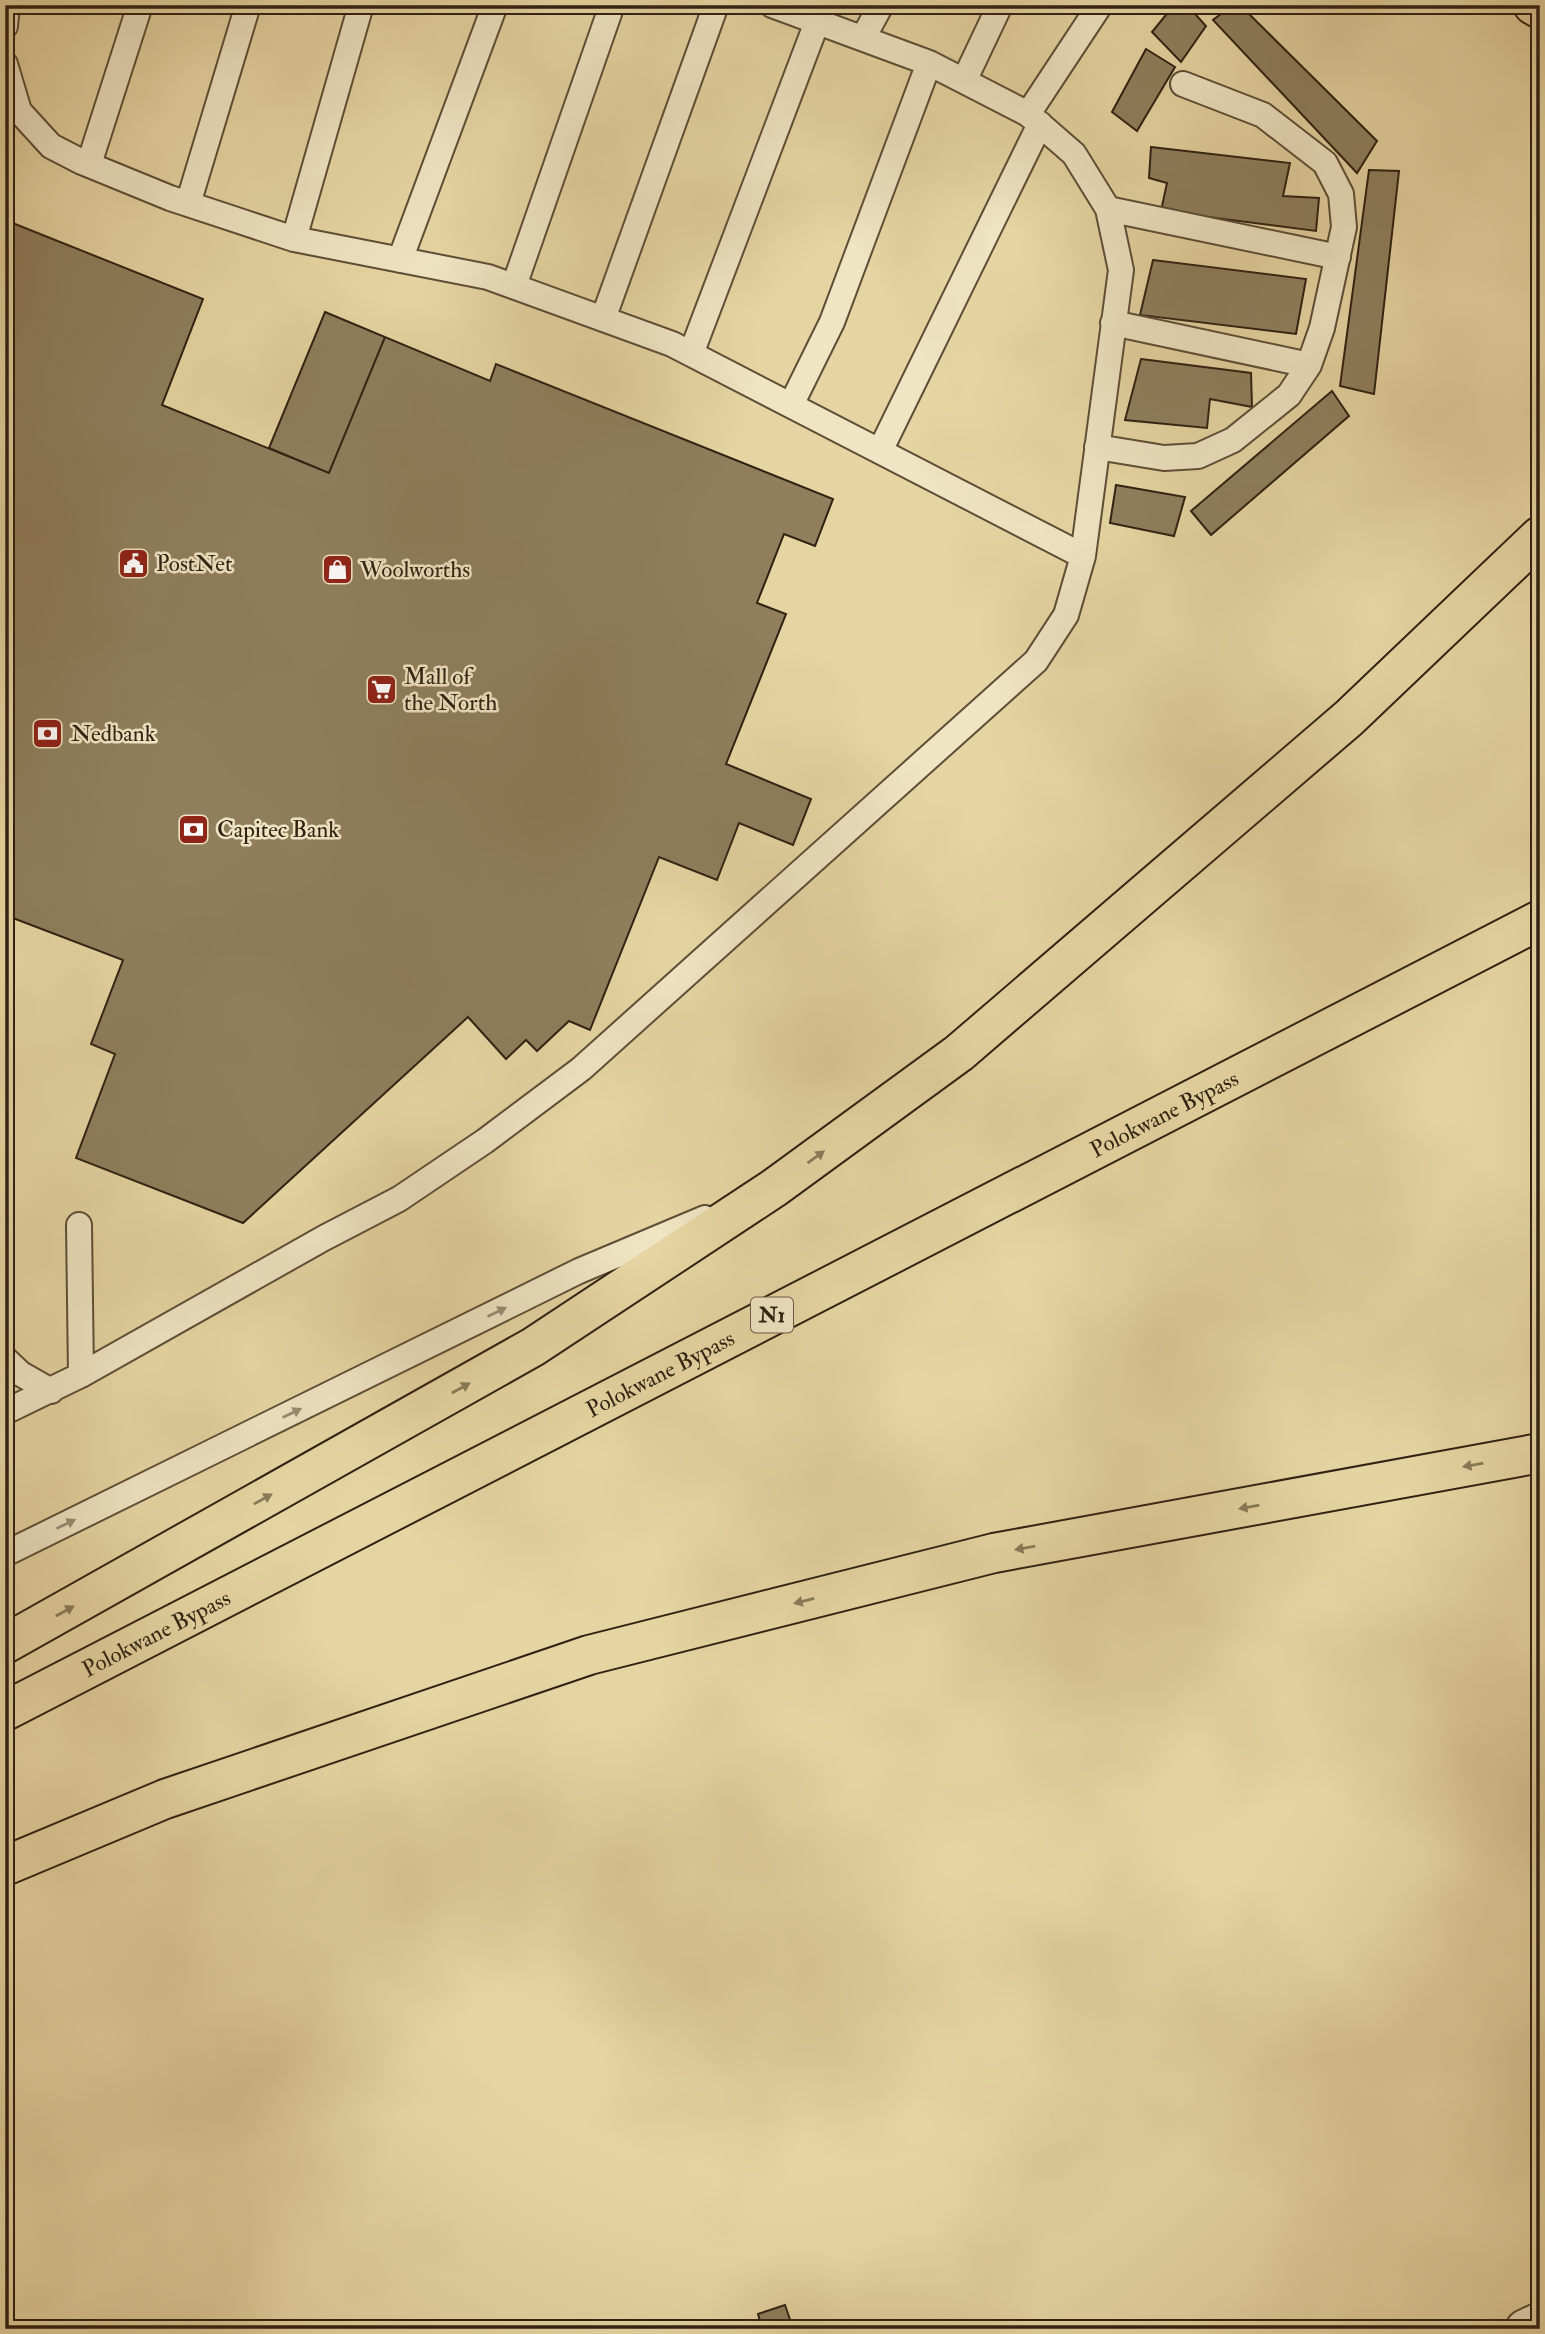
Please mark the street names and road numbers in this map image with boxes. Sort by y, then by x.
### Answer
street label: Polokwane Bypass [1085,1064,1244,1164]
road number: N1 [751,1298,793,1332]
street label: Polokwane Bypass [581,1324,740,1424]
street label: Polokwane Bypass [77,1583,236,1684]

